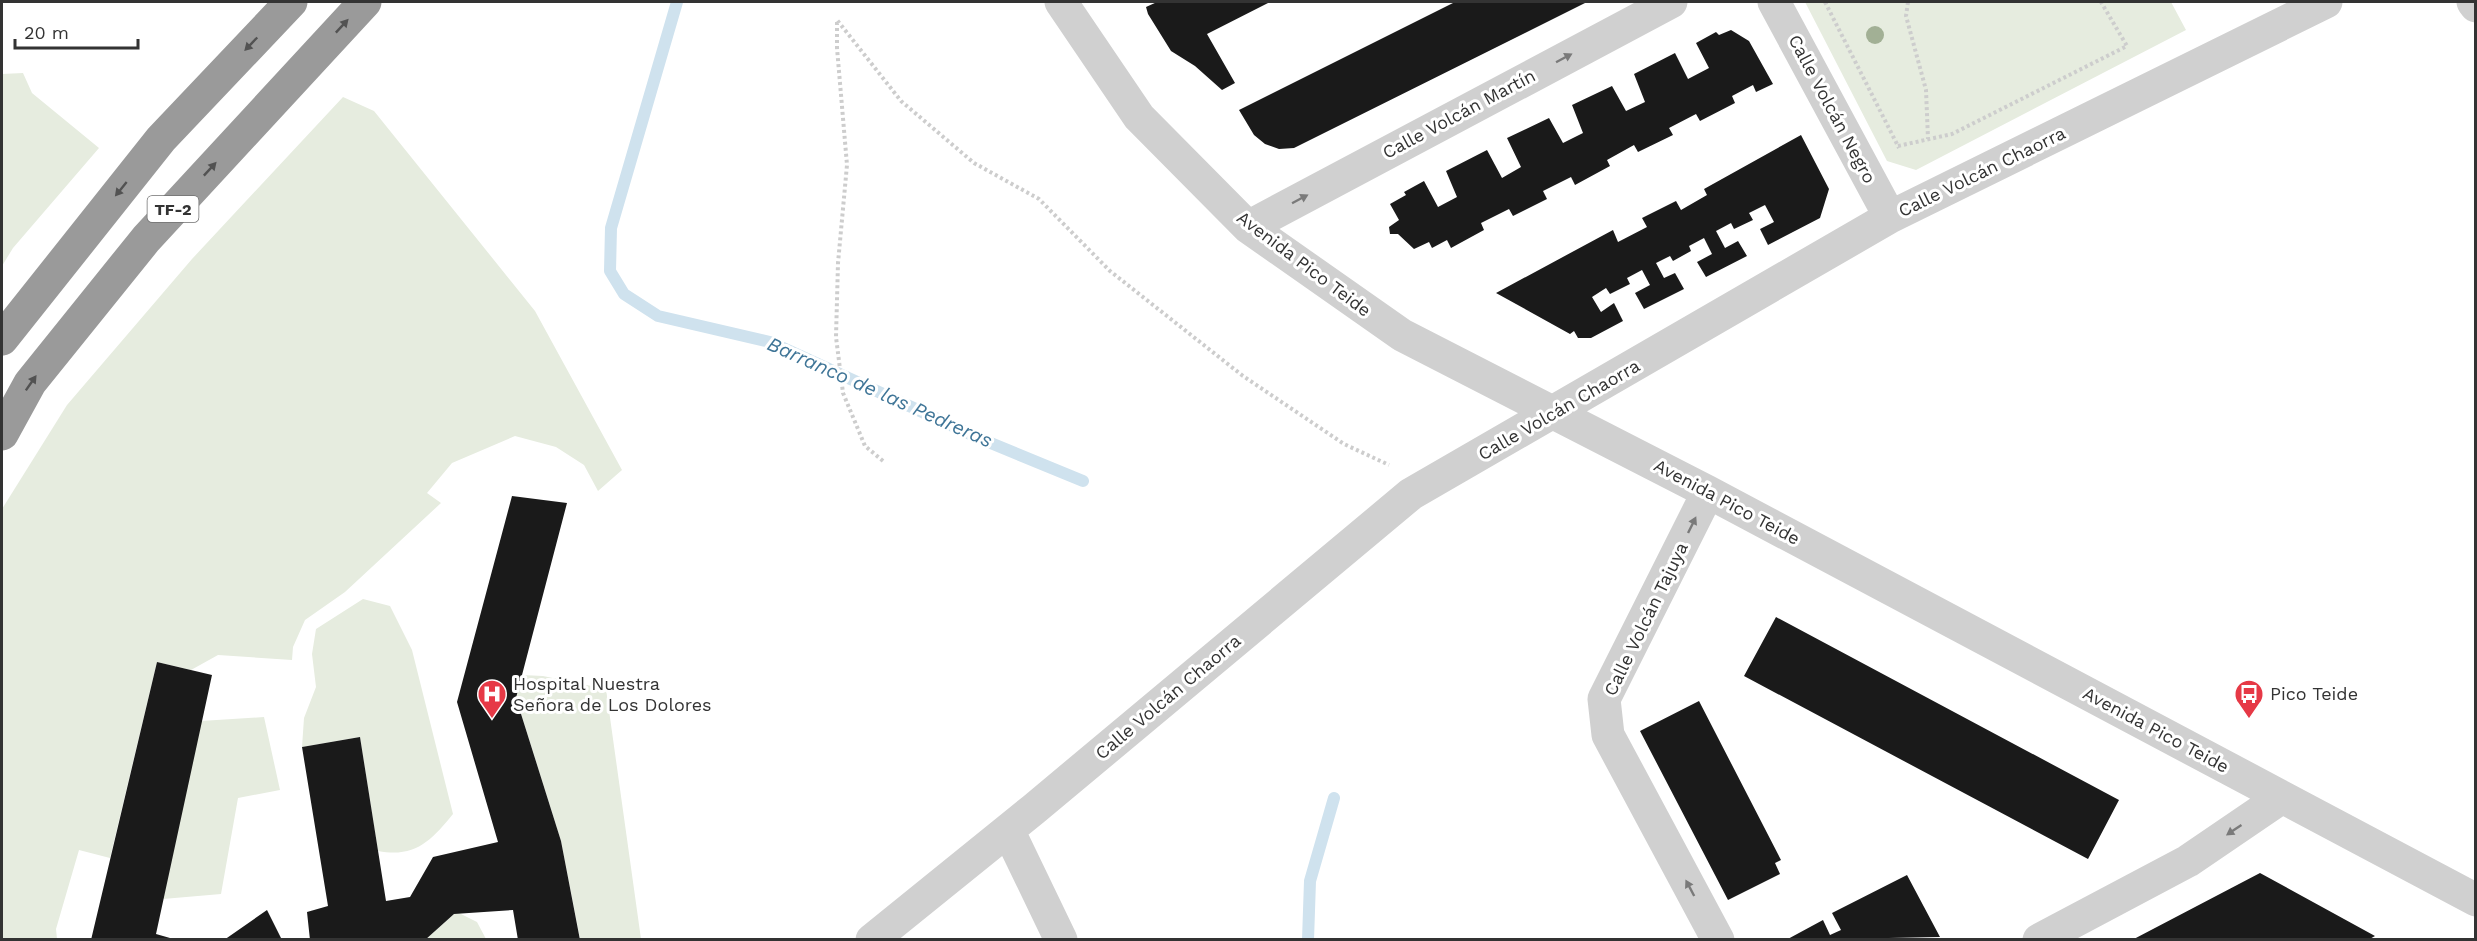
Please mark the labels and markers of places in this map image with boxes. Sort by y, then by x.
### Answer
place label: Hospital Nuestra Señora de Los Dolores [513,673,712,715]
hospital icon: Hospital Nuestra Señora de Los Dolores [476,678,508,720]
bus stop icon: Pico Teide [2233,678,2265,720]
place label: Pico Teide [2270,683,2358,704]

